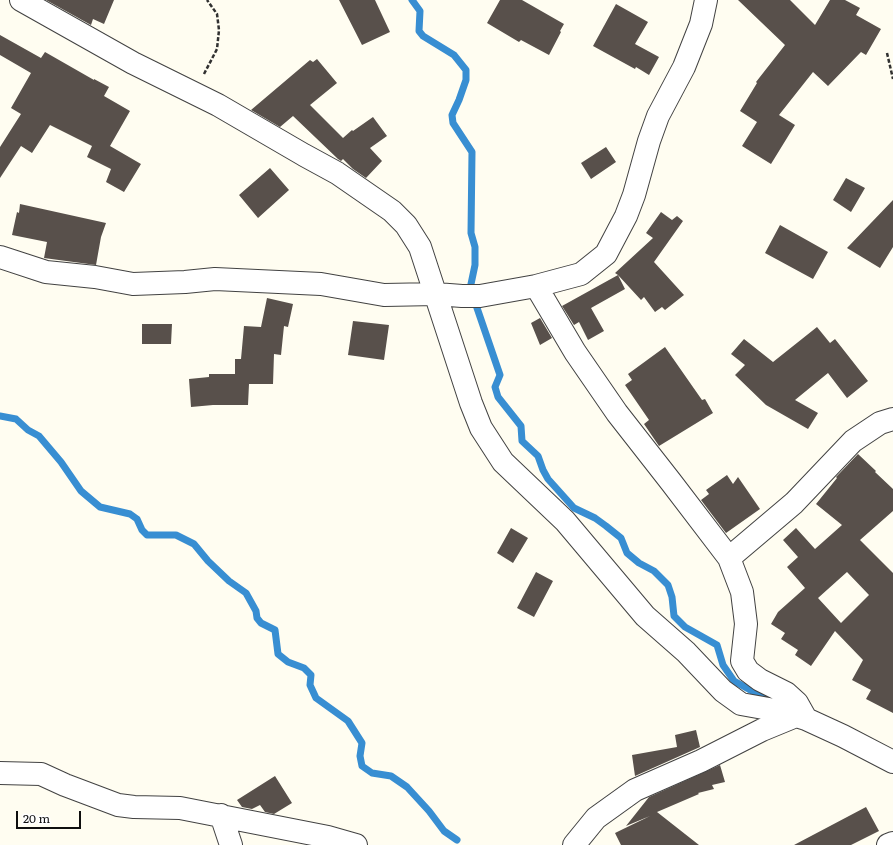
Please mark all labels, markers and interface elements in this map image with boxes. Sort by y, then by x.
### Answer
scale bar [18,803,83,829]
text: 20 m [23,809,50,827]

